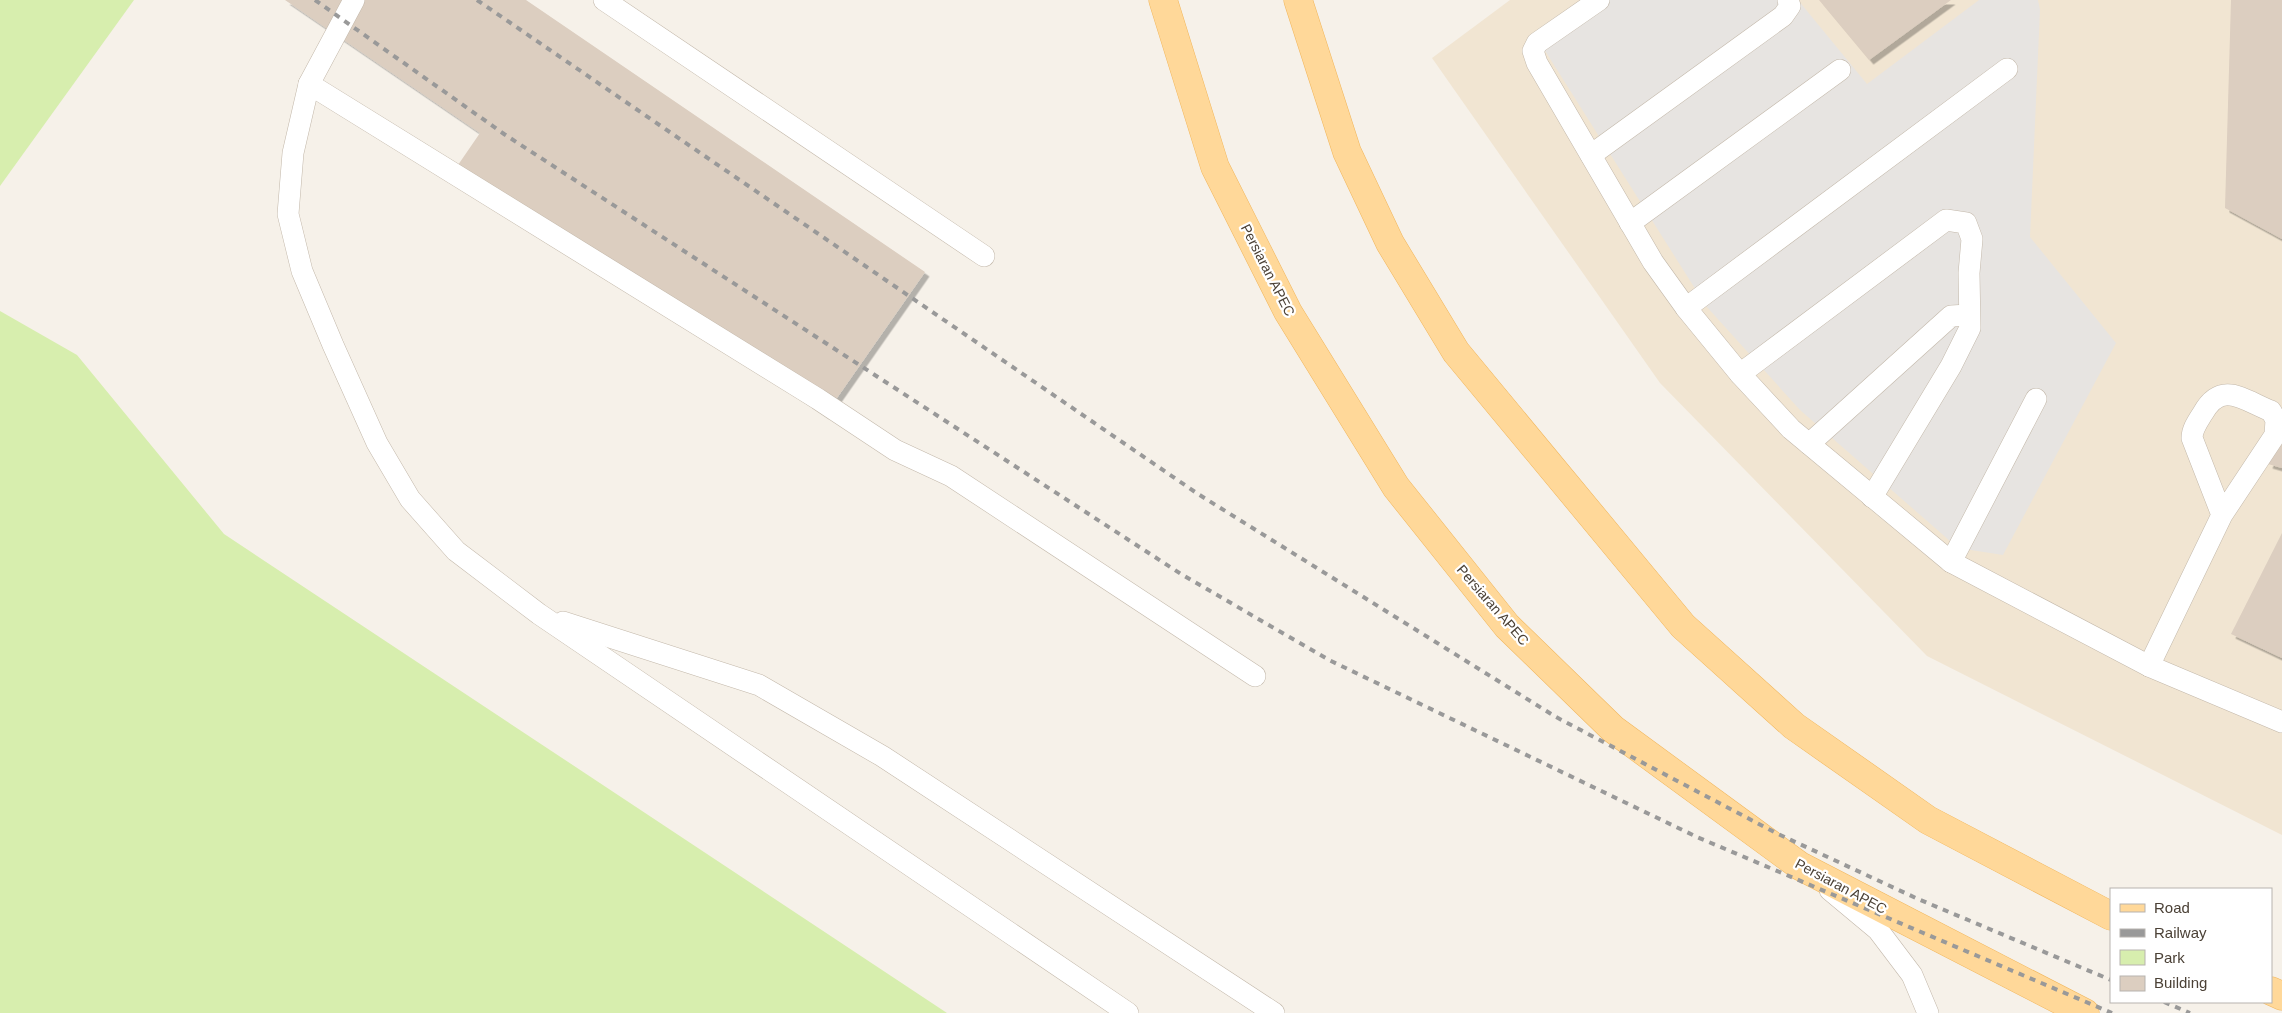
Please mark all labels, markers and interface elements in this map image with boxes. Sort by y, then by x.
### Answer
street label: Persiaran APEC [1238,221,1298,319]
street label: Persiaran APEC [1454,562,1532,648]
street label: Persiaran APEC [1793,855,1889,917]
legend [2110,888,2272,1003]
text: Road [2154,899,2190,916]
text: Railway [2154,924,2207,941]
text: Park [2154,949,2185,966]
text: Building [2154,974,2207,991]

